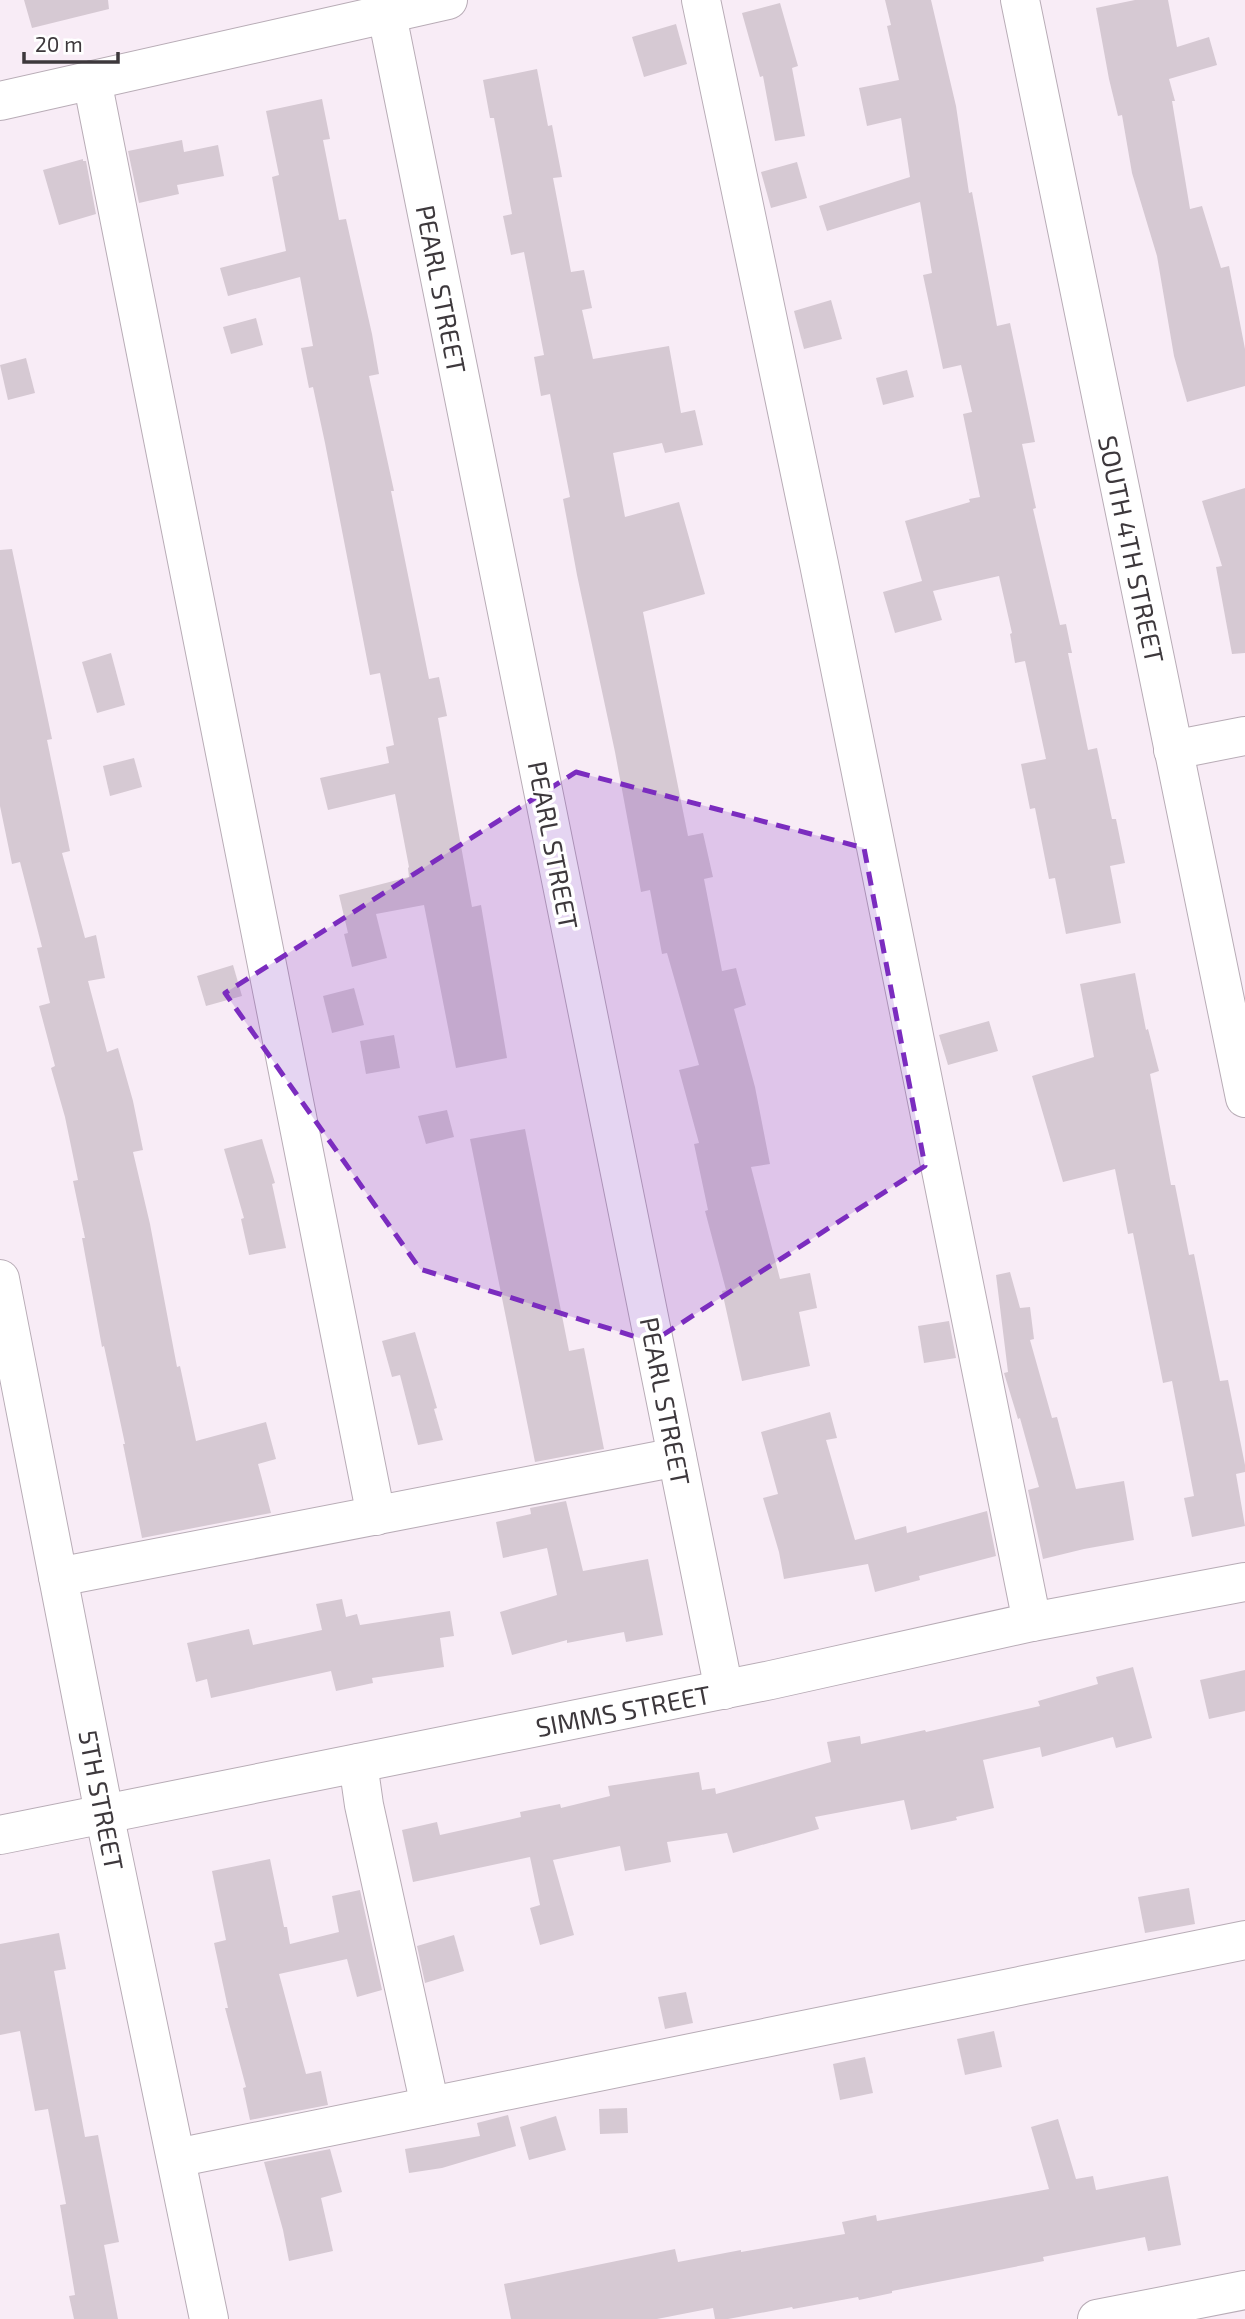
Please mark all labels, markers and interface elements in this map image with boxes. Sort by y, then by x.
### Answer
scale bar [24,21,119,65]
text: 20 m [35,31,83,56]
street label: PEARL STREET [410,202,474,376]
street label: SOUTH 4TH STREET [1093,433,1171,665]
street label: PEARL STREET [522,758,586,932]
street label: PEARL STREET [634,1314,698,1488]
street label: SIMMS STREET [533,1678,713,1742]
street label: 5TH STREET [73,1727,131,1873]

